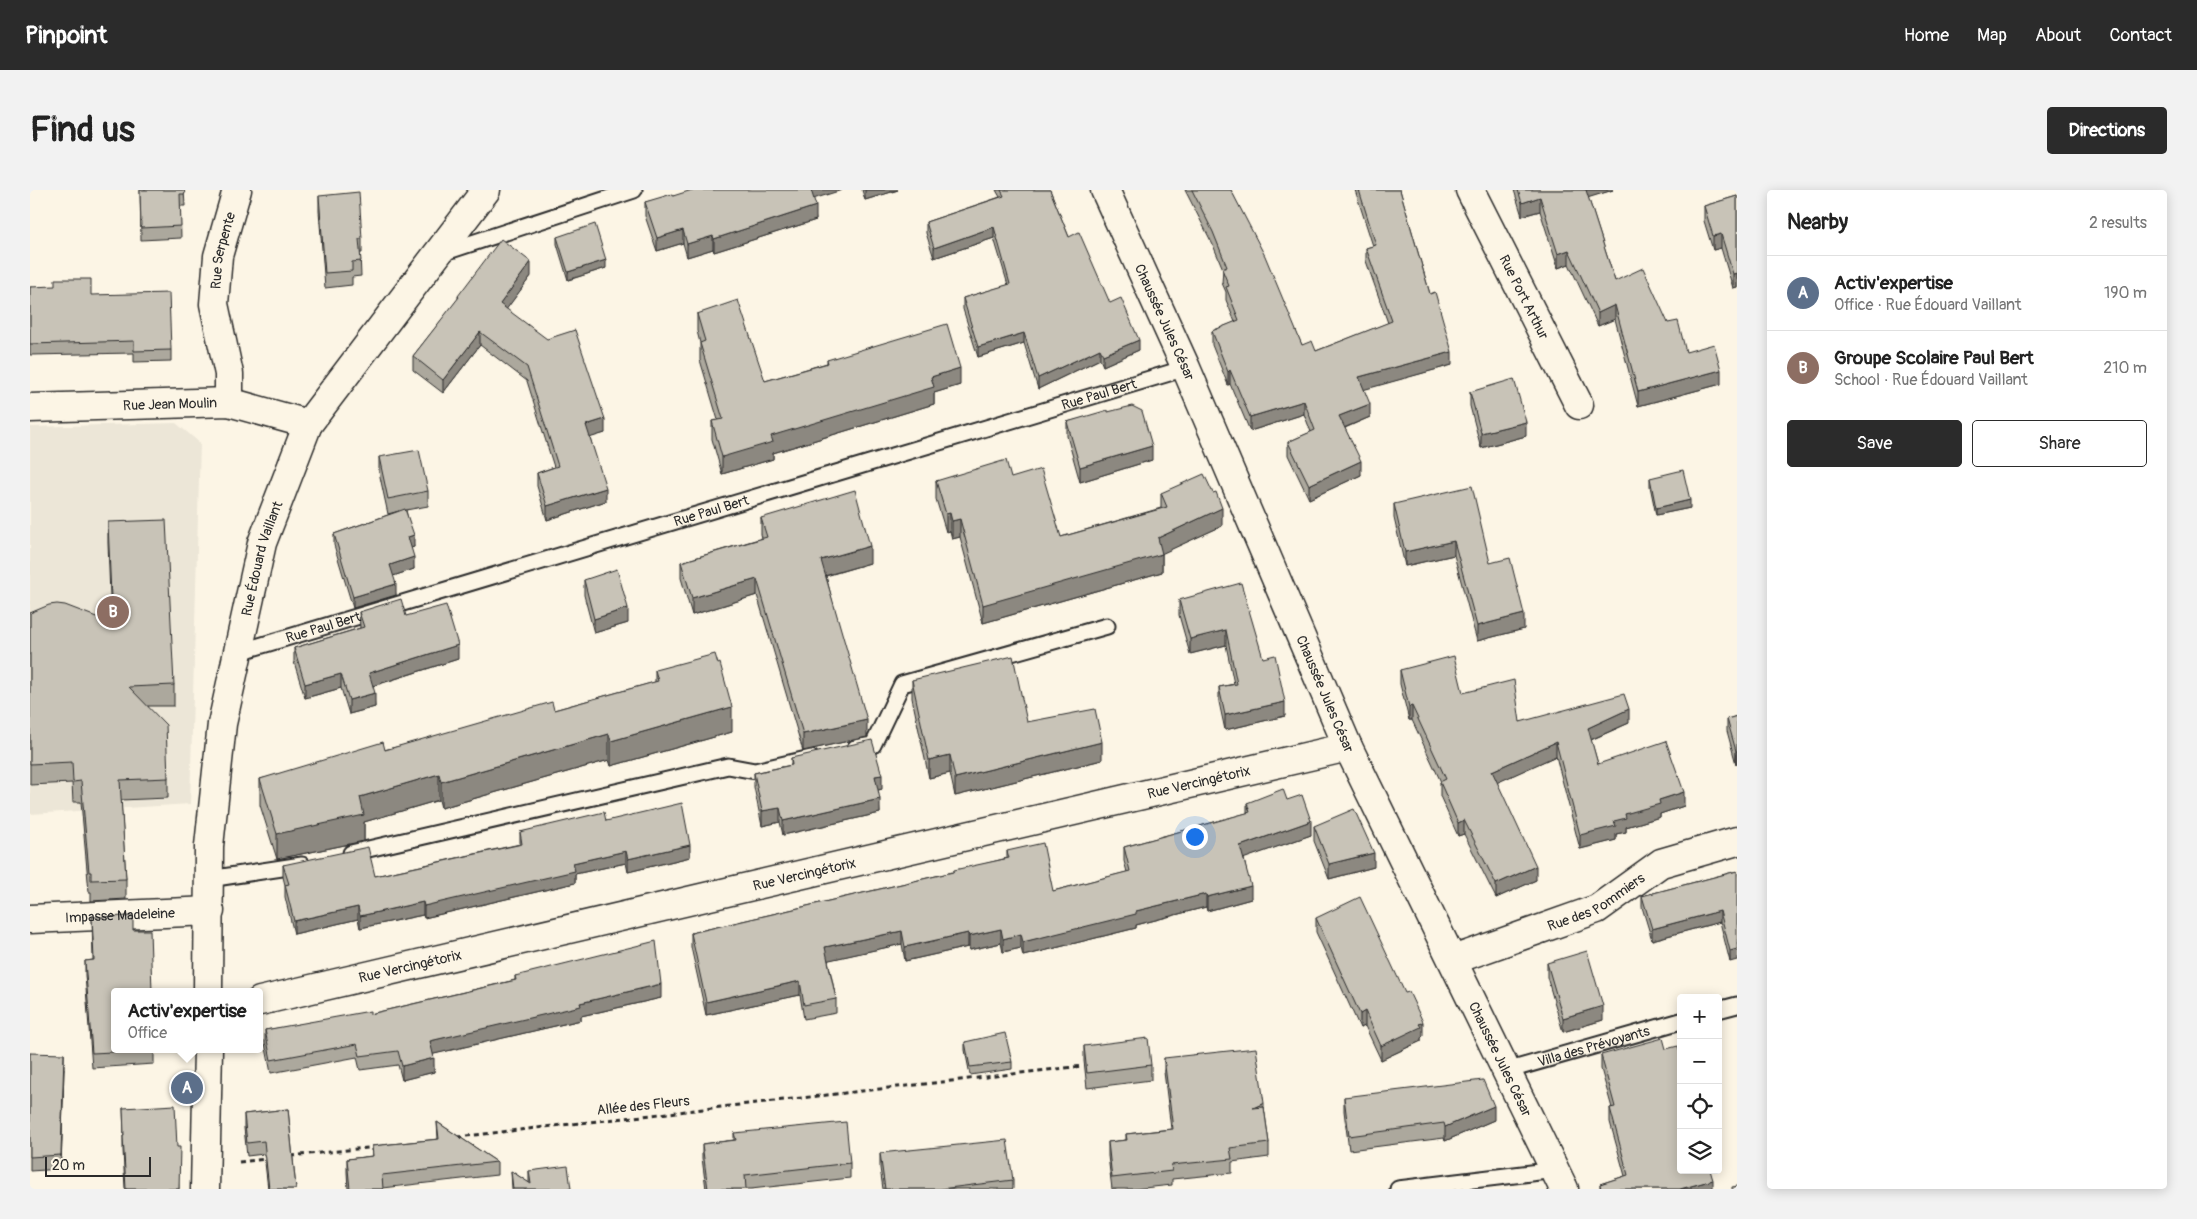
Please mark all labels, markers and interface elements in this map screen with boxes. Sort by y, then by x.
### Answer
text: Pinpoint [25,21,107,50]
text: Home [1904,24,1949,47]
text: Map [1977,24,2007,47]
text: About [2035,24,2081,47]
text: Contact [2109,24,2172,47]
button: Directions [2047,107,2167,154]
text: Find us [30,108,135,152]
text: Nearby [1787,209,1848,236]
street label: Rue Serpente [207,210,239,290]
text: 2 results [2089,213,2147,233]
street label: Rue Port Arthur [1495,252,1552,342]
street label: Chaussée Jules César [1131,261,1198,383]
text: Activ'expertise [1834,271,1953,295]
text: A [1798,283,1808,303]
text: 190 m [2104,283,2147,303]
text: Office · Rue Édouard Vaillant [1834,295,2021,315]
text: Groupe Scolaire Paul Bert [1834,346,2034,370]
text: B [1798,358,1808,378]
text: 210 m [2103,358,2147,378]
text: School · Rue Édouard Vaillant [1834,370,2028,390]
street label: Rue Paul Bert [1060,375,1139,414]
street label: Rue Jean Moulin [123,394,217,414]
button: Save [1787,420,1962,467]
button: Share [1972,420,2147,467]
street label: Rue Paul Bert [672,492,751,530]
street label: Rue Édouard Vaillant [238,498,287,618]
pin: B [97,593,129,631]
street label: Rue Paul Bert [284,608,363,647]
street label: Chaussée Jules César [1292,633,1357,756]
street label: Rue Vercingétorix [1146,762,1252,803]
your location [1182,824,1208,850]
street label: Rue Vercingétorix [751,854,858,895]
street label: Rue des Pommiers [1545,869,1649,935]
street label: Impasse Madeleine [65,905,175,926]
street label: Rue Vercingétorix [357,946,463,987]
popup [111,988,263,1053]
map controls [1677,994,1722,1174]
button: + [1677,994,1722,1039]
text: Activ'expertise [128,999,246,1023]
street label: Chaussée Jules César [1465,999,1535,1119]
street label: Villa des Prévoyants [1536,1022,1652,1071]
text: Office [128,1023,167,1043]
button: − [1677,1039,1722,1084]
pin: A [171,1069,203,1107]
button: locate [1677,1084,1722,1129]
street label: Allée des Fleurs [596,1092,691,1119]
button: layers [1677,1129,1722,1174]
scale bar [45,1154,151,1177]
text: 20 m [52,1157,85,1174]

